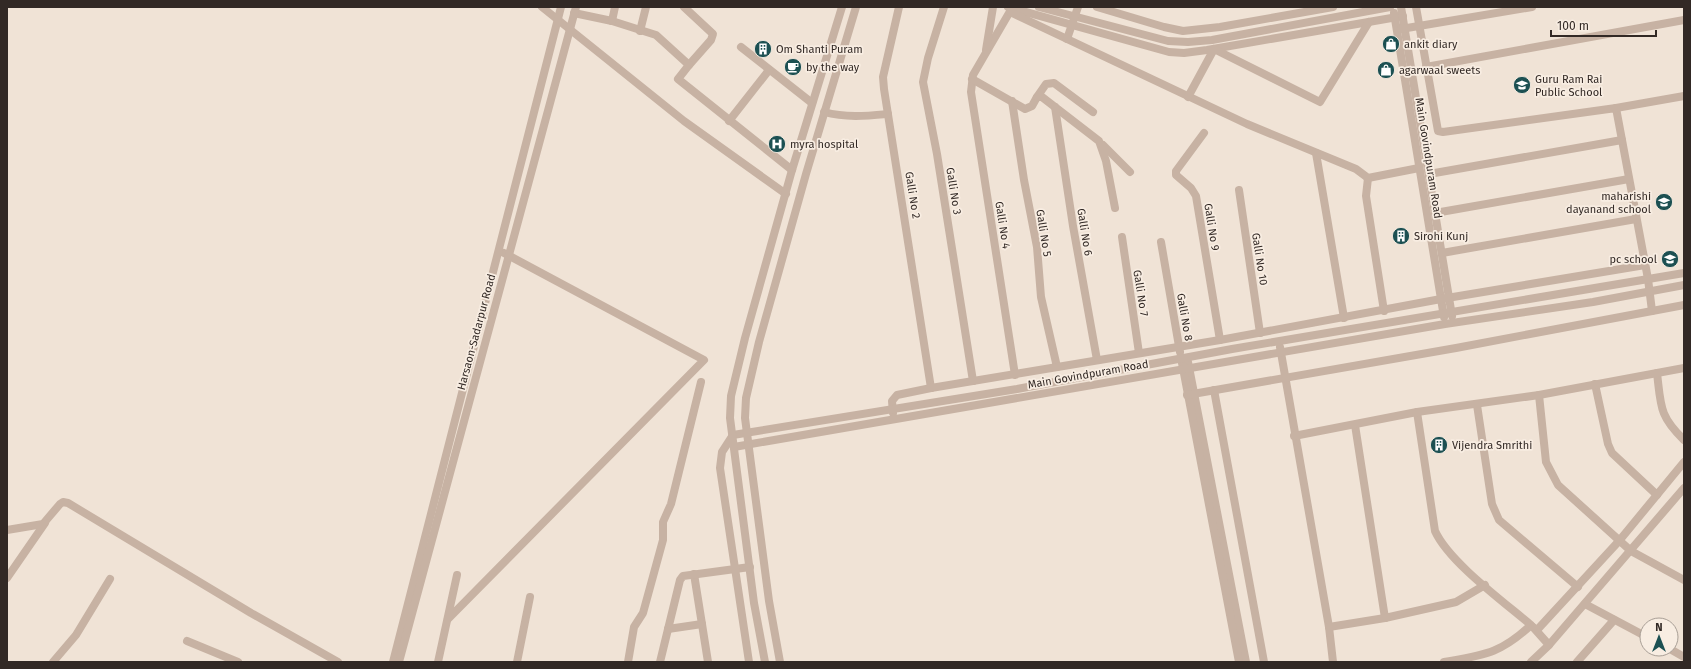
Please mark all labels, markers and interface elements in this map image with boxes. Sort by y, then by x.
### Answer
scale bar [1551,12,1656,38]
text: 100 m [1557,19,1589,33]
shop icon: ankit diary [1381,34,1401,54]
place label: ankit diary [1404,38,1458,51]
building icon: Om Shanti Puram [753,39,773,59]
place label: Om Shanti Puram [776,43,863,56]
cafe icon: by the way [783,57,803,77]
shop icon: agarwaal sweets [1376,60,1396,80]
place label: by the way [806,61,860,74]
place label: agarwaal sweets [1399,64,1480,77]
place label: Guru Ram Rai Public School [1535,73,1602,99]
school or university icon: Guru Ram Rai Public School [1512,75,1532,95]
street label: Main Govindpuram Road [1413,97,1444,220]
hospital icon: myra hospital [767,134,787,154]
place label: myra hospital [790,138,858,151]
street label: Galli No 3 [943,167,964,216]
street label: Galli No 2 [902,171,923,220]
place label: maharishi dayanand school [1566,190,1651,216]
school or university icon: maharishi dayanand school [1654,192,1674,212]
street label: Galli No 4 [992,200,1013,250]
street label: Galli No 9 [1201,202,1222,252]
street label: Galli No 6 [1074,207,1095,257]
street label: Galli No 5 [1033,209,1054,258]
building icon: Sirohi Kunj [1391,226,1411,246]
place label: Sirohi Kunj [1414,230,1468,243]
street label: Galli No 10 [1249,232,1270,286]
school or university icon: pc school [1660,249,1680,269]
place label: pc school [1609,253,1657,266]
street label: Galli No 7 [1130,269,1151,317]
street label: Harsaon-Sadarpur Road [455,273,498,392]
street label: Galli No 8 [1174,292,1195,342]
street label: Main Govindpuram Road [1027,357,1149,392]
building icon: Vijendra Smrithi [1429,435,1449,455]
place label: Vijendra Smrithi [1452,439,1532,452]
north arrow [1639,617,1679,657]
text: N [1655,621,1663,634]

